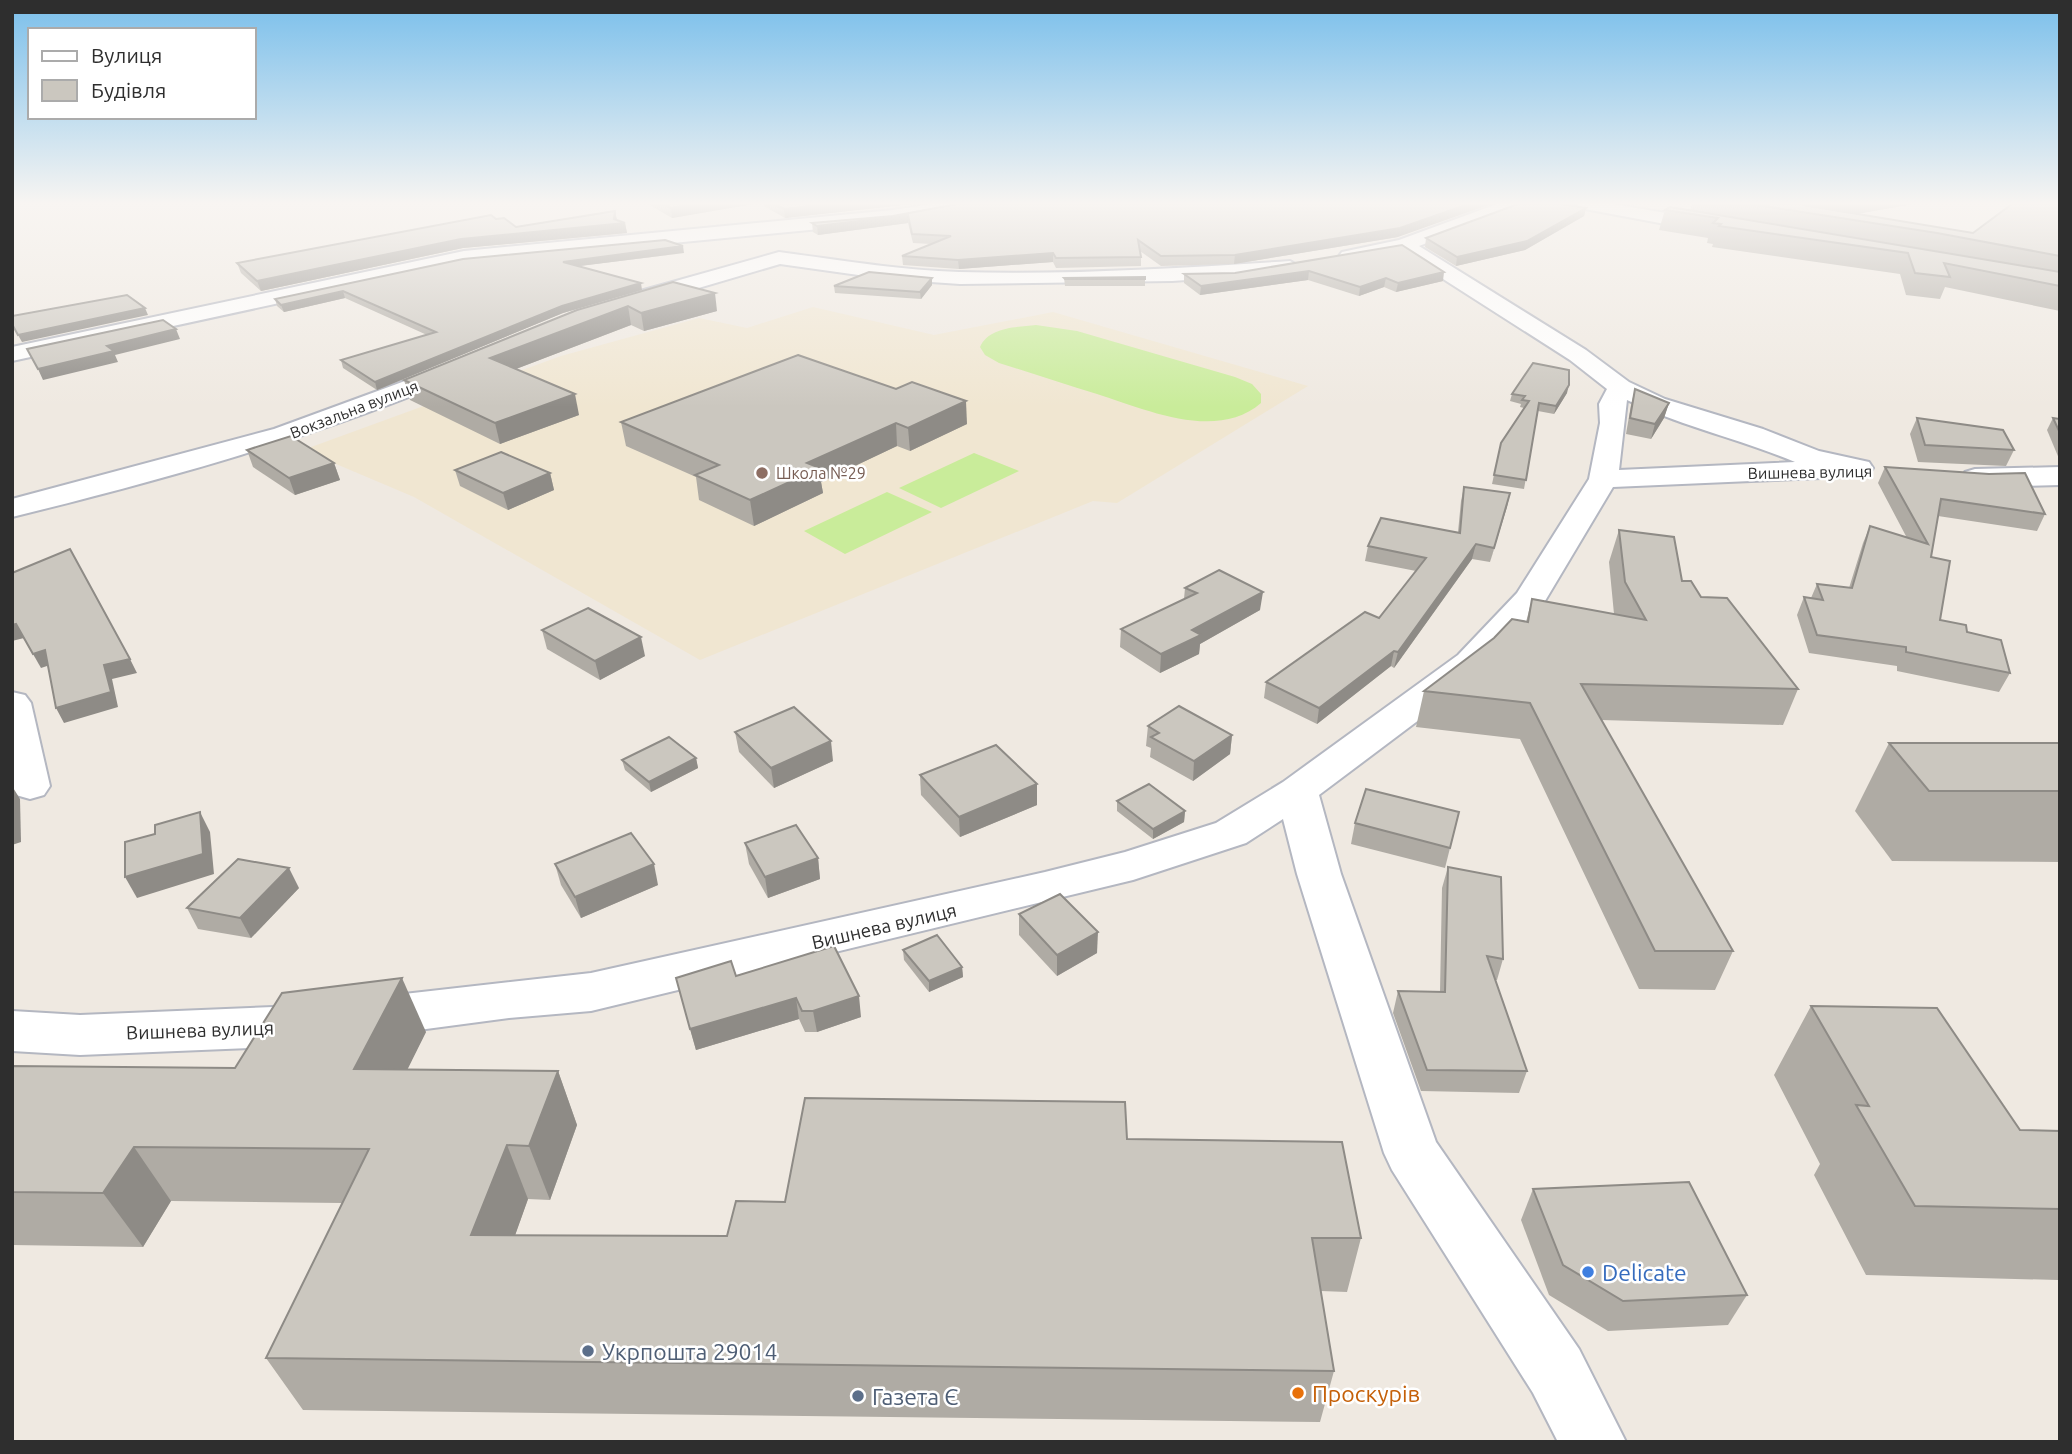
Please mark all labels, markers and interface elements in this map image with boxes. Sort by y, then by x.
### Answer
legend [28,28,256,119]
text: Вулиця [91,43,162,67]
text: Будівля [91,78,166,102]
street label: Вокзальна вулиця [287,376,421,442]
street label: Вишнева вулиця [1748,462,1872,482]
place label: Школа №29 [776,464,866,482]
marker: Школа №29 [754,465,770,481]
street label: Вишнева вулиця [809,899,959,953]
street label: Вишнева вулиця [126,1016,274,1044]
place label: Delicate [1602,1260,1687,1285]
marker: Delicate [1580,1264,1596,1280]
place label: Укрпошта 29014 [602,1339,778,1364]
marker: Укрпошта 29014 [580,1343,596,1359]
place label: Проскурів [1312,1381,1420,1406]
place label: Газета Є [872,1384,959,1409]
marker: Проскурів [1290,1385,1306,1401]
marker: Газета Є [850,1388,866,1404]

